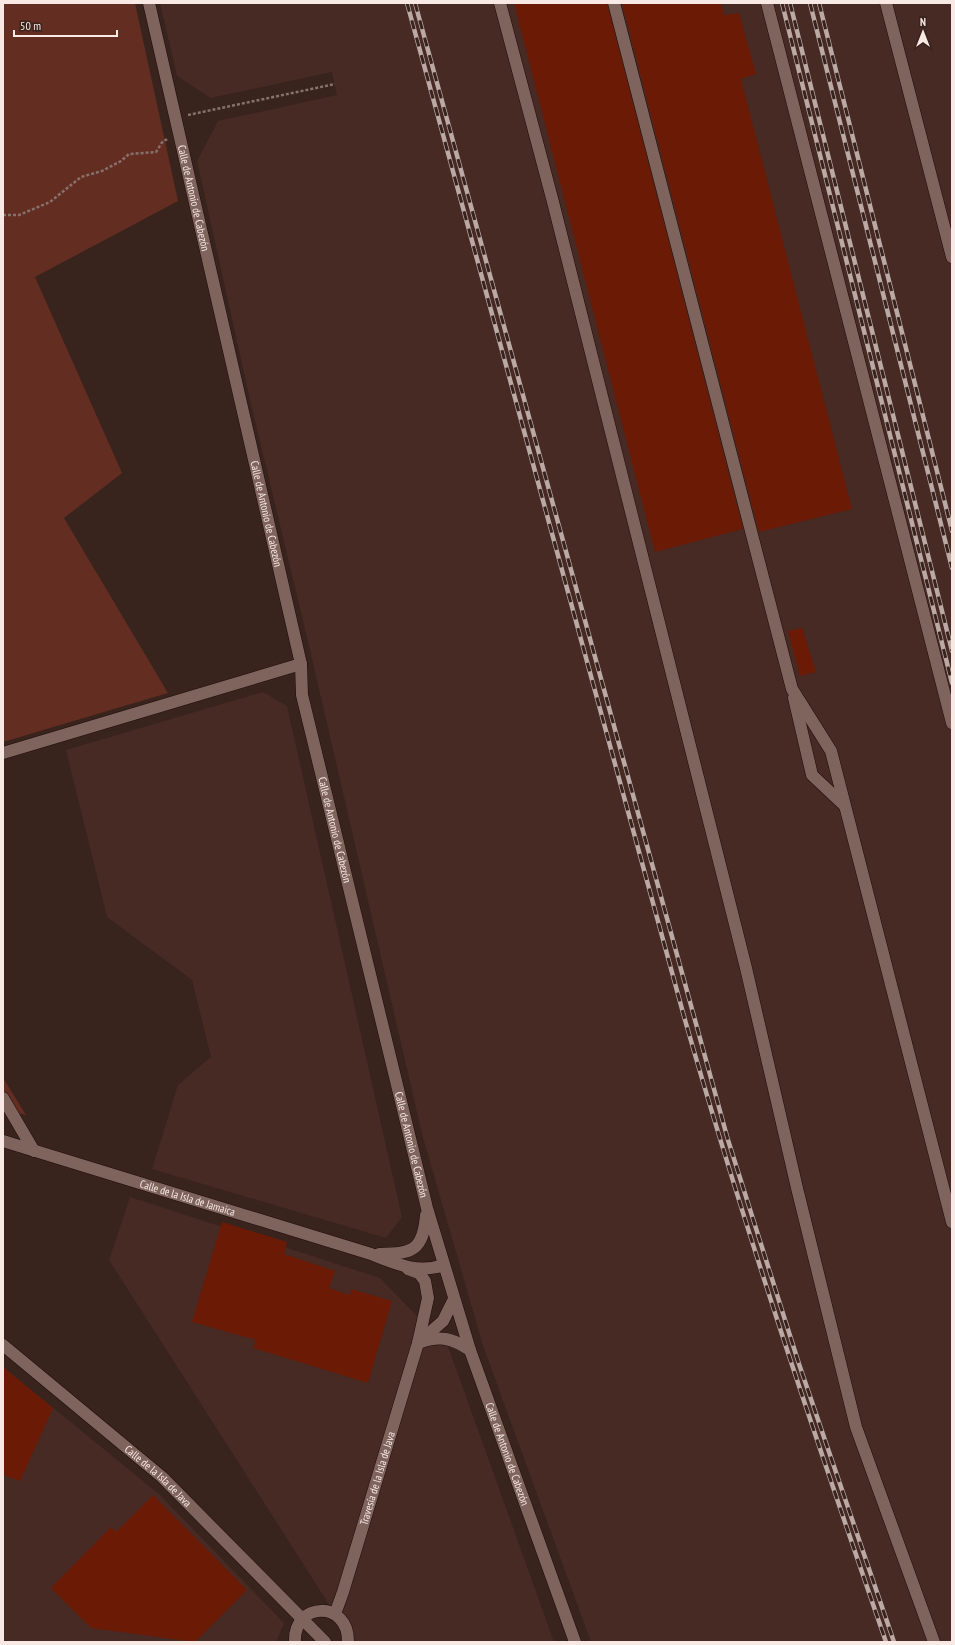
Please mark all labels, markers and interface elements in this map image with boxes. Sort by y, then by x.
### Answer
scale bar [14,12,117,38]
north arrow [903,12,943,52]
text: N [920,15,926,29]
text: 50 m [20,18,41,33]
street label: Calle de Antonio de Cabezón [175,143,213,252]
street label: Calle de Antonio de Cabezón [247,459,285,568]
street label: Calle de Antonio de Cabezón [315,775,355,884]
street label: Calle de Antonio de Cabezón [392,1090,431,1199]
street label: Calle de la Isla de Jamaica [138,1176,237,1219]
street label: Calle de Antonio de Cabezón [482,1400,532,1507]
street label: Travesía de la Isla de Java [356,1430,398,1527]
street label: Calle de la Isla de Java [122,1442,194,1510]

